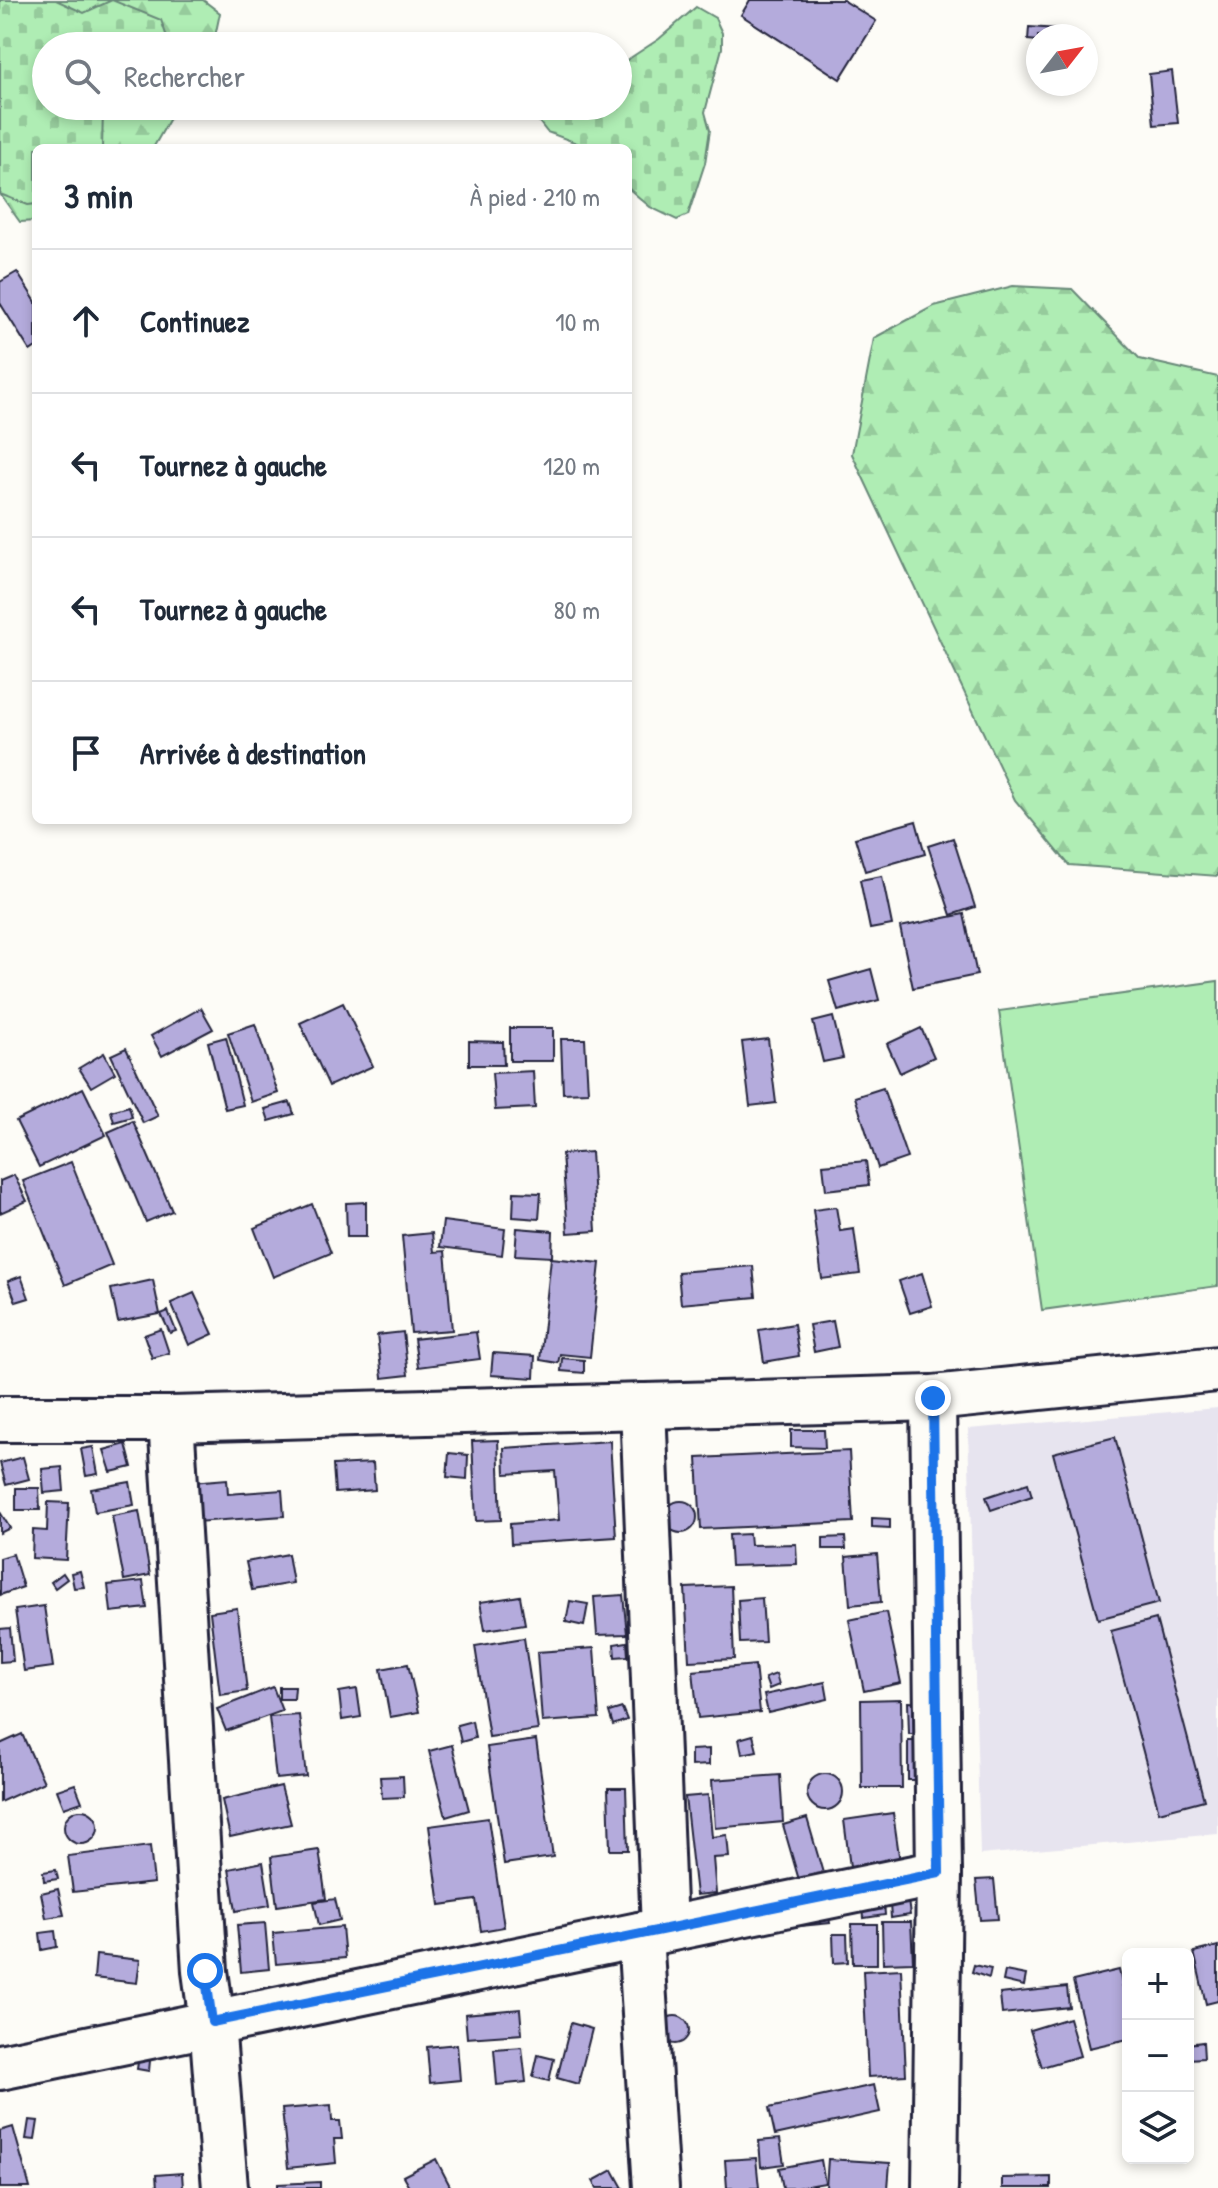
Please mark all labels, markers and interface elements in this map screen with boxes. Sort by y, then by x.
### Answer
north arrow [1026,24,1098,96]
search box [32,32,632,120]
icon: search [60,54,104,98]
text: Rechercher [124,56,245,96]
text: 3 min [64,173,133,219]
text: À pied · 210 m [470,179,600,214]
icon: ahead [64,299,108,343]
text: Continuez [140,301,249,341]
text: 10 m [555,304,600,339]
icon: left [64,443,108,487]
text: Tournez à gauche [140,445,327,485]
text: 120 m [543,448,600,483]
icon: left [64,587,108,631]
text: Tournez à gauche [140,589,327,629]
text: 80 m [553,592,600,627]
icon: arrive [64,731,108,775]
text: Arrivée à destination [140,733,366,773]
route end [915,1380,951,1416]
map controls [1122,1948,1194,2164]
button: + [1122,1948,1194,2020]
route start [187,1953,223,1989]
button: − [1122,2020,1194,2092]
button: layers [1122,2092,1194,2164]

